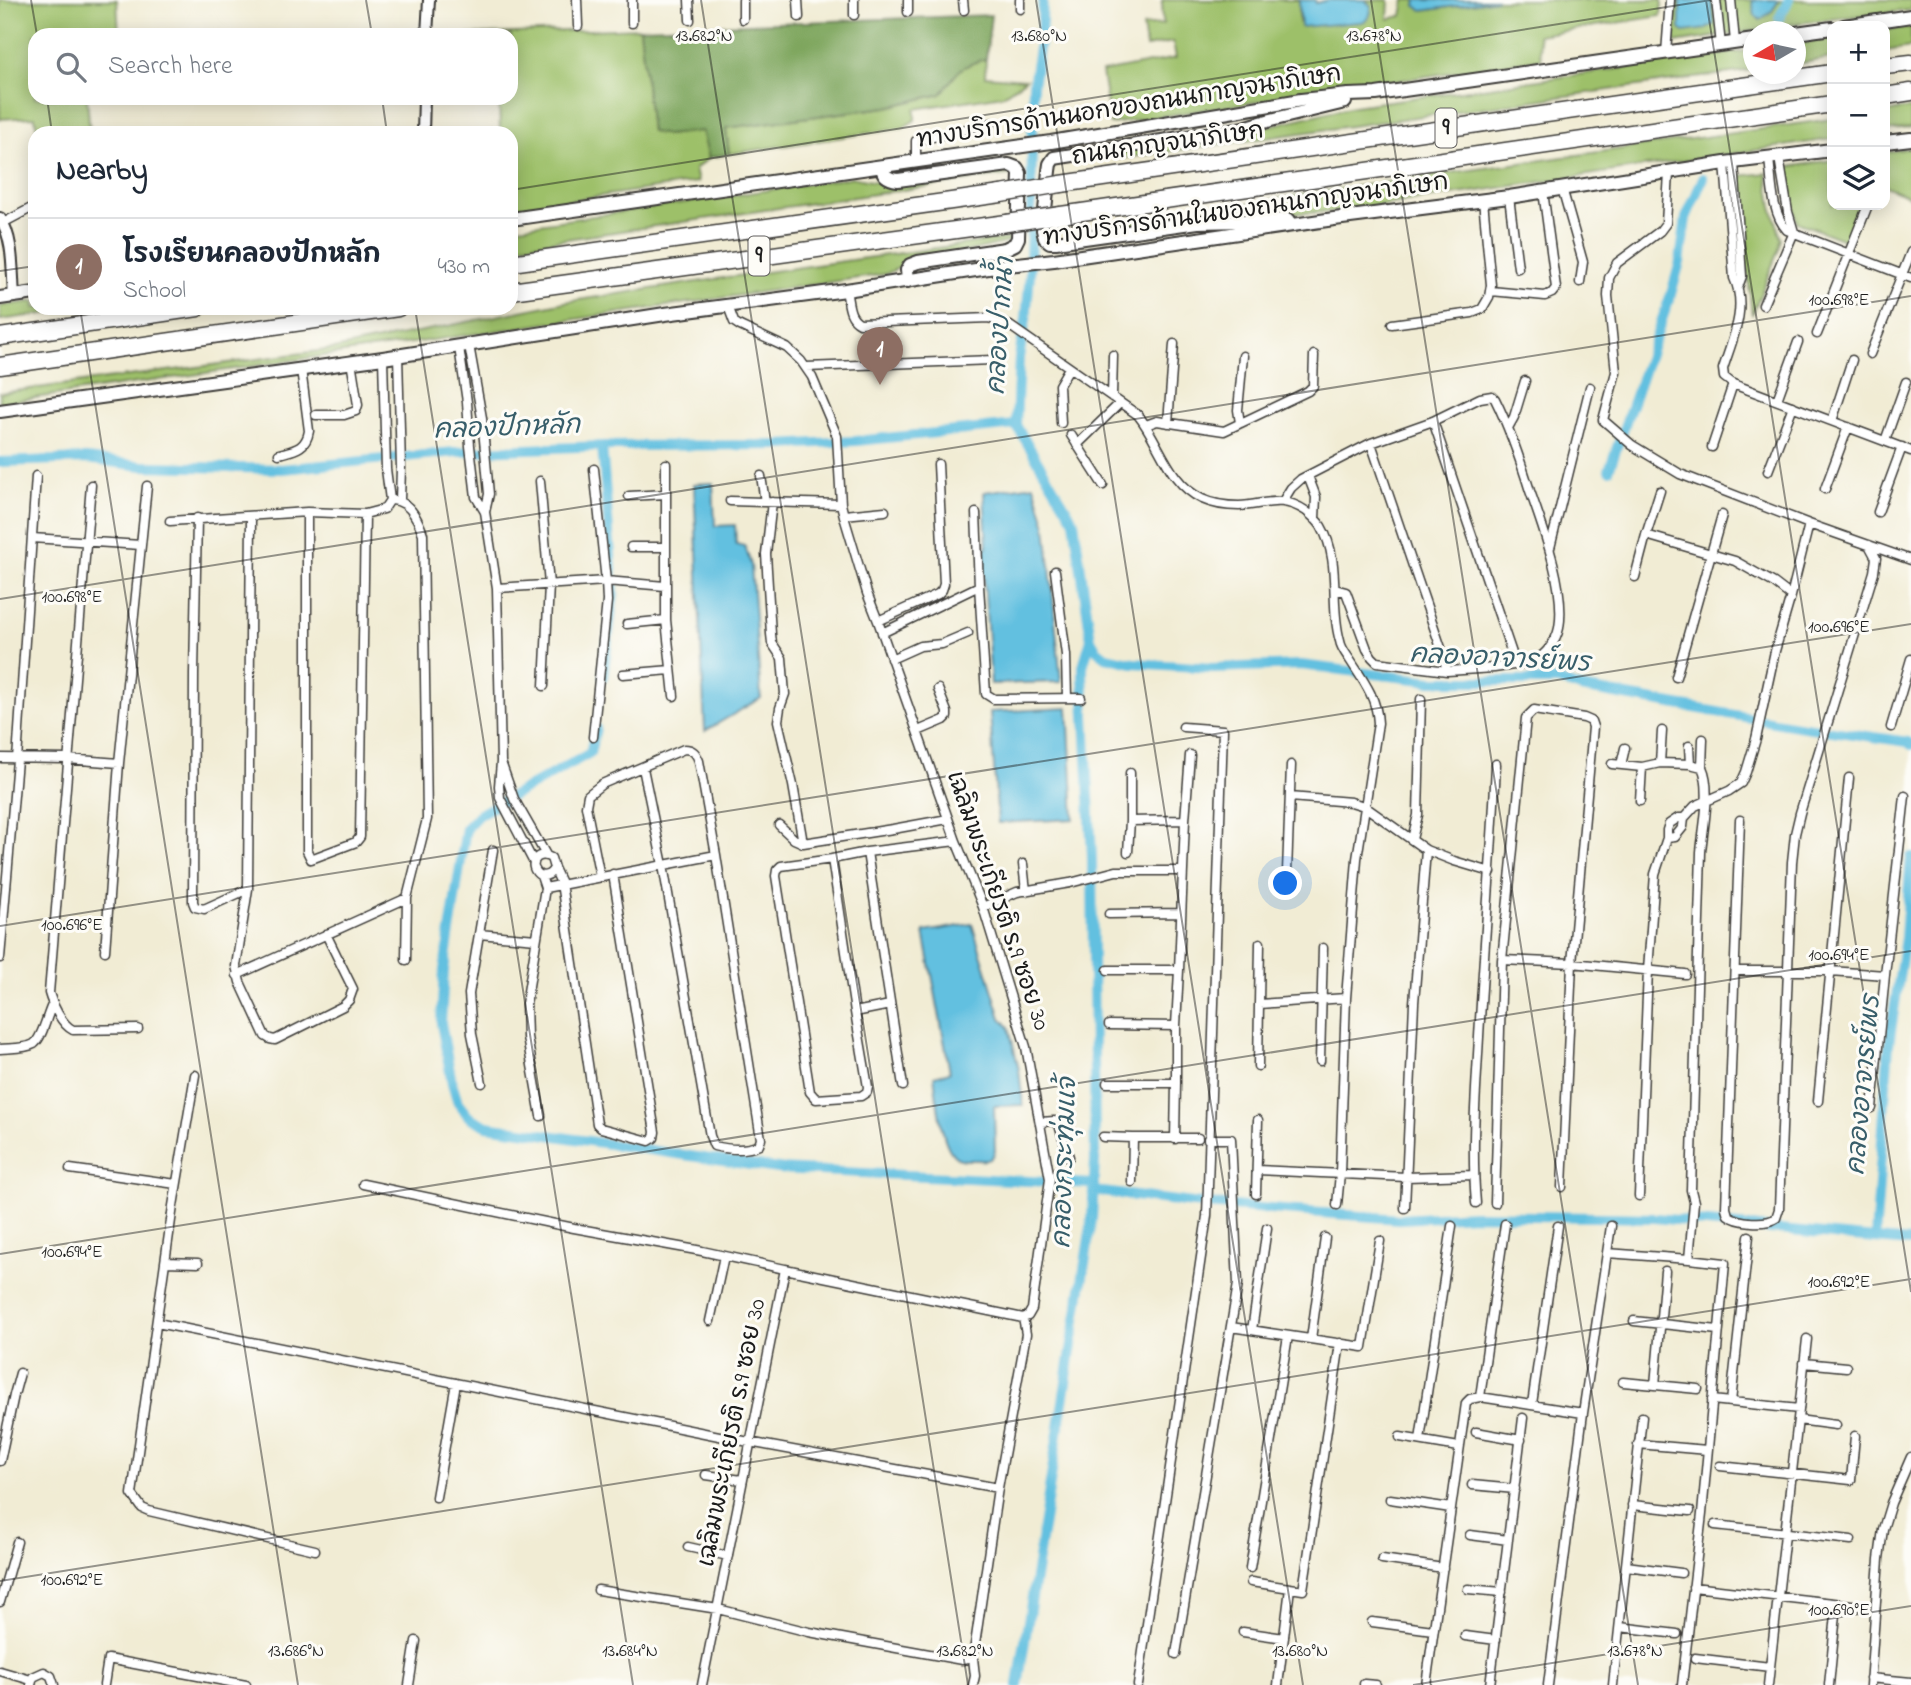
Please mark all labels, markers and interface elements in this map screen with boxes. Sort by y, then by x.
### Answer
north arrow [1743,21,1806,84]
map controls [1827,21,1890,210]
button: + [1827,21,1890,84]
text: 13.682°N [675,24,733,50]
text: 13.680°N [1011,24,1067,50]
text: 13.678°N [1346,24,1402,50]
search box [28,28,518,105]
icon: search [52,48,90,86]
text: Search here [108,48,233,86]
street label: ทางบริการด้านนอกของถนนกาญจนาภิเษก [914,60,1344,156]
button: − [1827,84,1890,147]
road number: 9 [1436,108,1456,148]
street label: ถนนกาญจนาภิเษก [1070,117,1266,173]
button: layers [1827,147,1890,210]
text: Nearby [56,150,148,194]
street label: ทางบริการด้านในของถนนกาญจนาภิเษก [1041,164,1451,257]
road number: 9 [748,236,770,276]
text: โรงเรียนคลองปักหลัก [123,237,380,275]
text: 1 [75,251,83,284]
text: 430 m [437,251,490,284]
water label: คลองปากน้ำ [970,254,1026,396]
text: School [123,275,186,308]
text: 100.698°E [1809,288,1869,314]
pin: 1 [857,327,903,385]
water label: คลองปักหลัก [433,407,582,451]
text: 100.698°E [42,585,102,611]
text: 100.696°E [1808,615,1870,641]
water label: คลองอาจารย์พร [1409,635,1594,684]
street label: เฉลิมพระเกียรติ ร.9 ซอย 30 [936,766,1058,1036]
your location [1268,866,1302,900]
text: 100.696°E [41,913,103,939]
text: 100.694°E [1808,943,1870,969]
water label: คลองอาจารย์พร [1837,990,1892,1177]
water label: คลองกระทุ่มแจ้ [1044,1071,1088,1249]
text: 100.694°E [41,1240,103,1266]
text: 100.692°E [1808,1270,1871,1296]
street label: เฉลิมพระเกียรติ ร.9 ซอย 30 [690,1296,776,1570]
text: 100.692°E [41,1568,104,1594]
text: 100.690°E [1808,1598,1870,1624]
text: 13.686°N [268,1639,324,1665]
text: 13.684°N [602,1639,658,1665]
text: 13.682°N [936,1639,994,1665]
text: 13.680°N [1272,1639,1328,1665]
text: 13.678°N [1607,1639,1663,1665]

